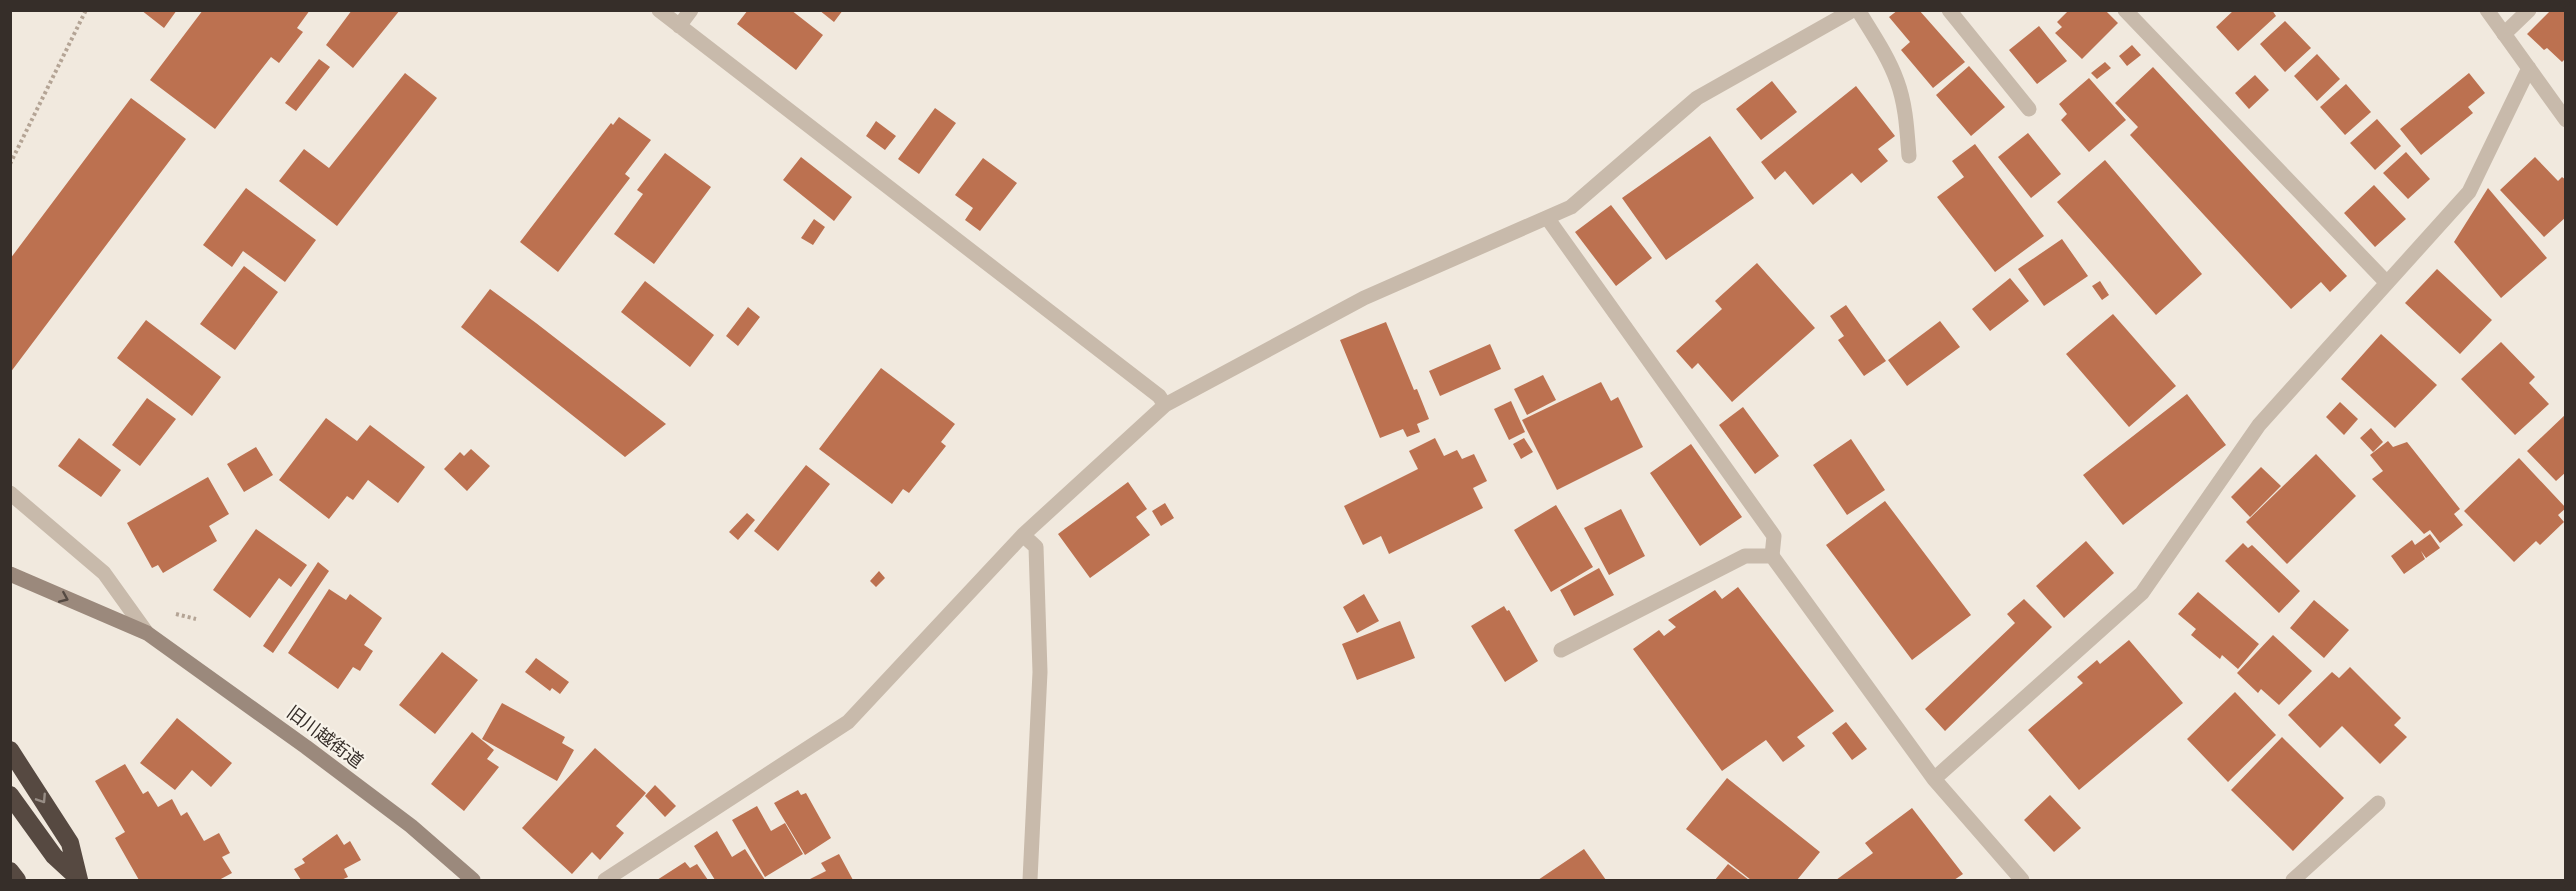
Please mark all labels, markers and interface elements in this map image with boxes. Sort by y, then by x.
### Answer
one-way arrow [58,591,69,603]
street label: 旧川越街道 [282,701,368,773]
one-way arrow [35,793,47,803]

